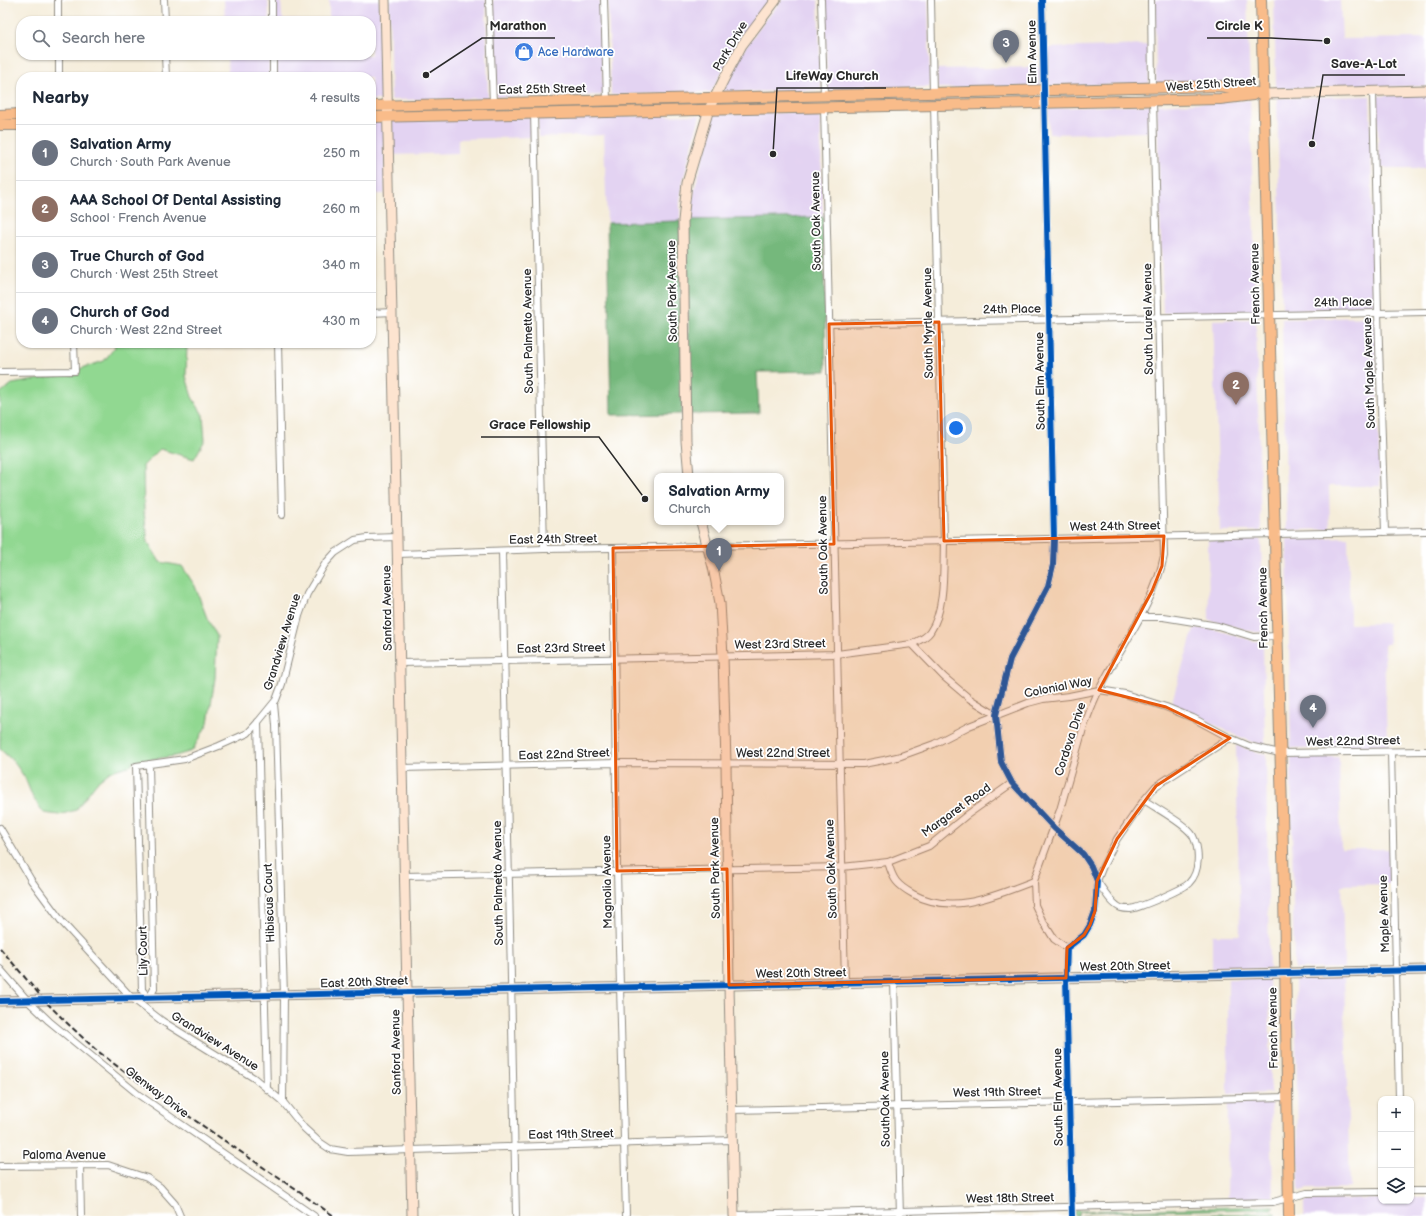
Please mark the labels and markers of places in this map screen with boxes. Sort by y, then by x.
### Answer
callout: Marathon [482,13,555,38]
callout: Circle K [1207,13,1271,38]
pin: 3 [993,30,1019,63]
shop icon: Ace Hardware [513,41,535,63]
place label: Ace Hardware [538,45,614,60]
callout: Save-A-Lot [1323,50,1405,75]
callout: LifeWay Church [777,63,886,88]
pin: 2 [1223,372,1249,405]
callout: Grace Fellowship [481,412,599,437]
pin: 1 [706,538,732,571]
pin: 4 [1300,695,1326,728]

